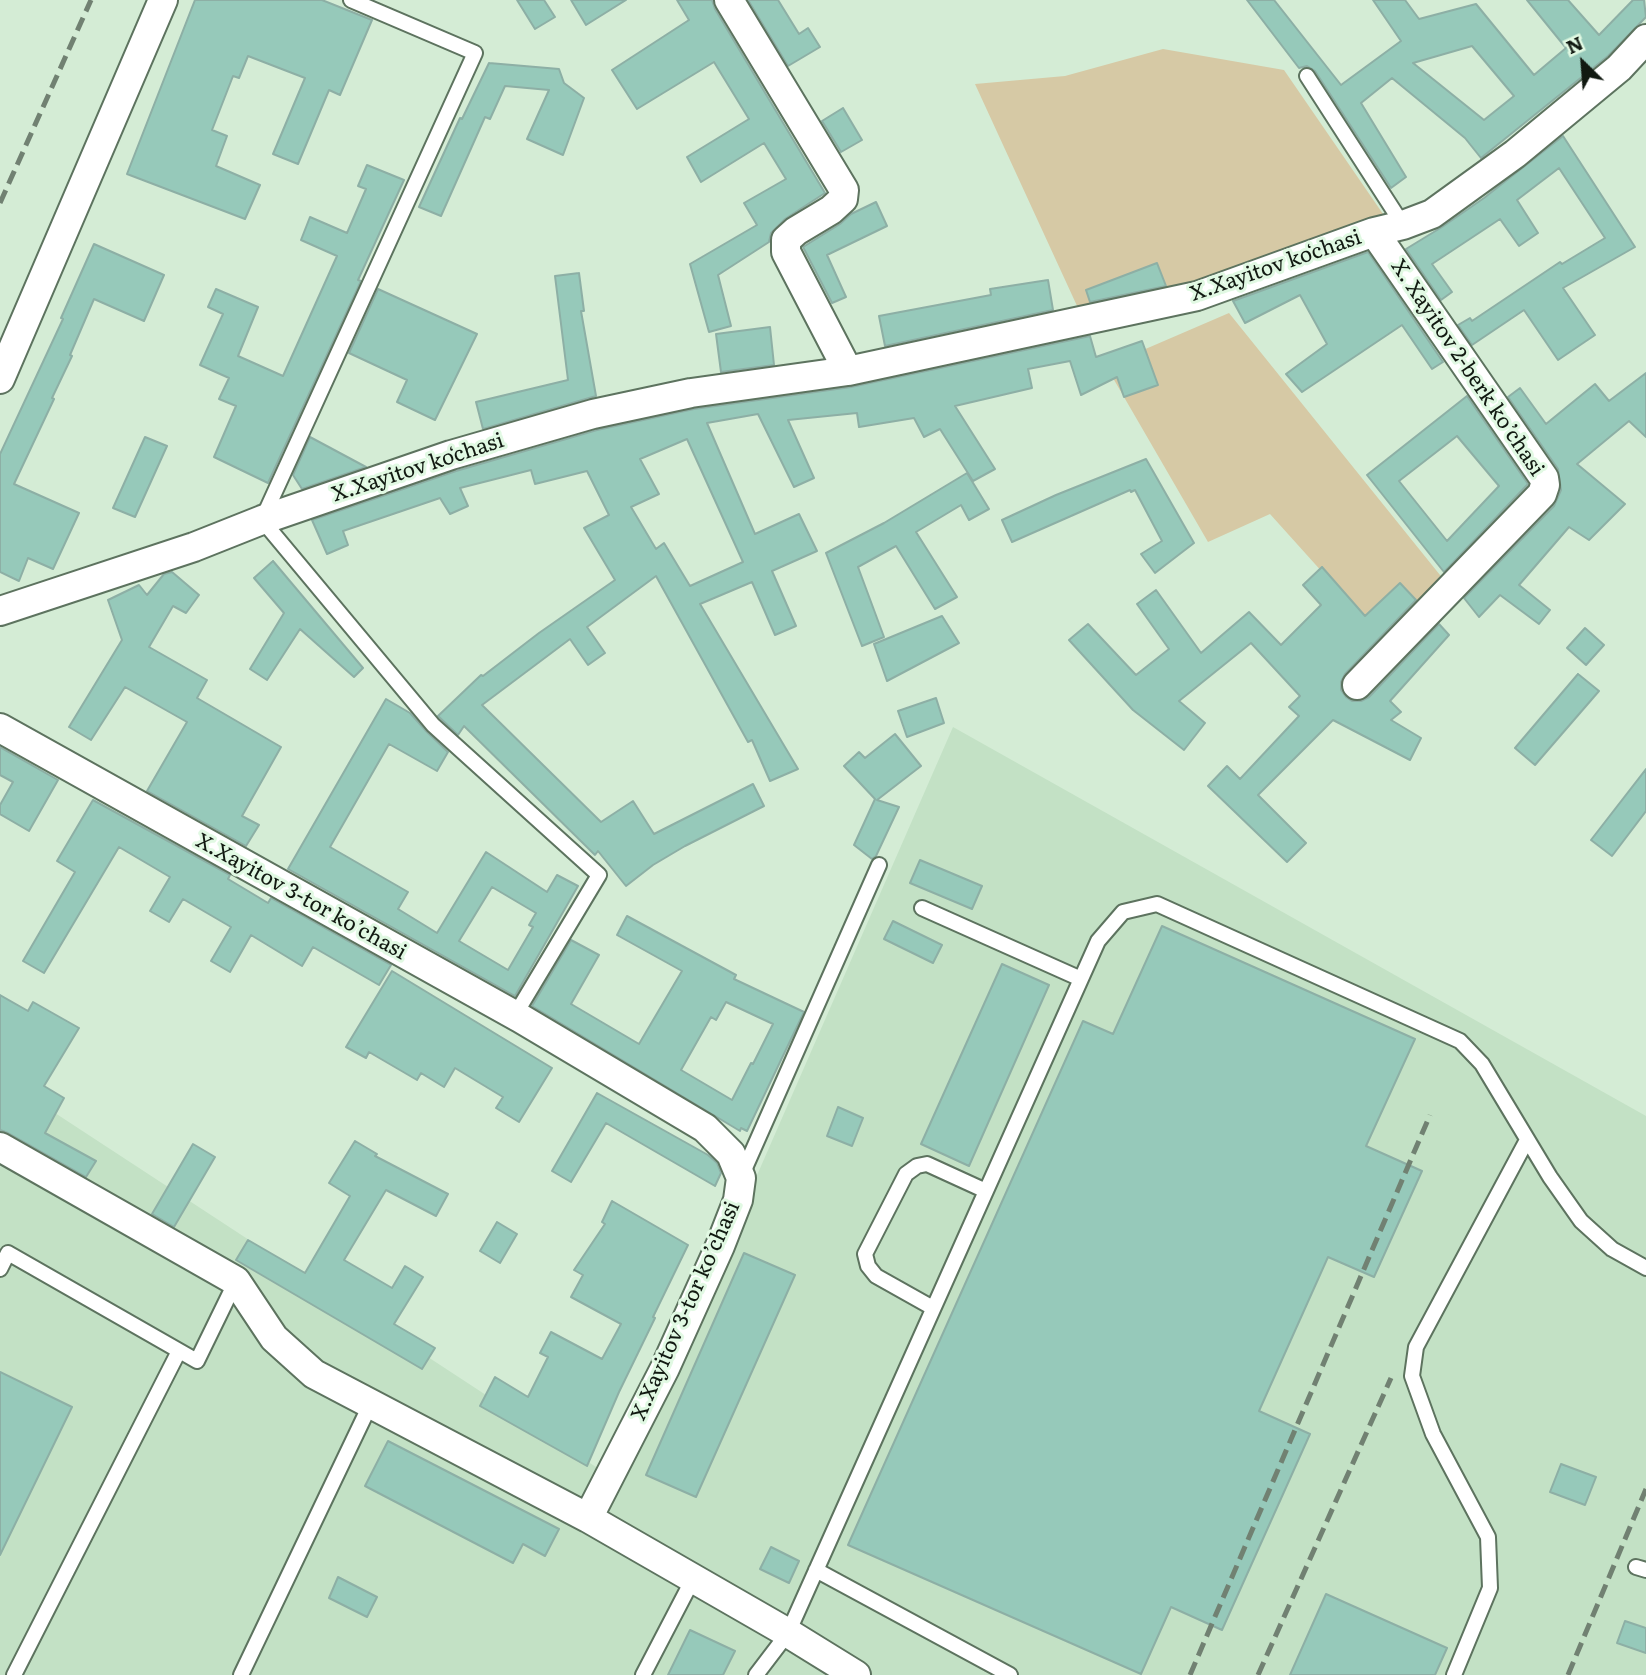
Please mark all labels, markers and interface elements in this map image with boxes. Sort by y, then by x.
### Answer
north arrow [1548,28,1618,98]
text: N [1561,28,1587,60]
street label: X.Xayitov koʻchasi [1187,225,1365,307]
street label: X. Xayitov 2-berk koʼchasi [1385,255,1549,481]
street label: X.Xayitov koʻchasi [329,428,507,508]
street label: X.Xayitov 3-tor koʼchasi [191,829,411,965]
street label: X.Xayitov 3-tor koʼchasi [626,1198,746,1424]

